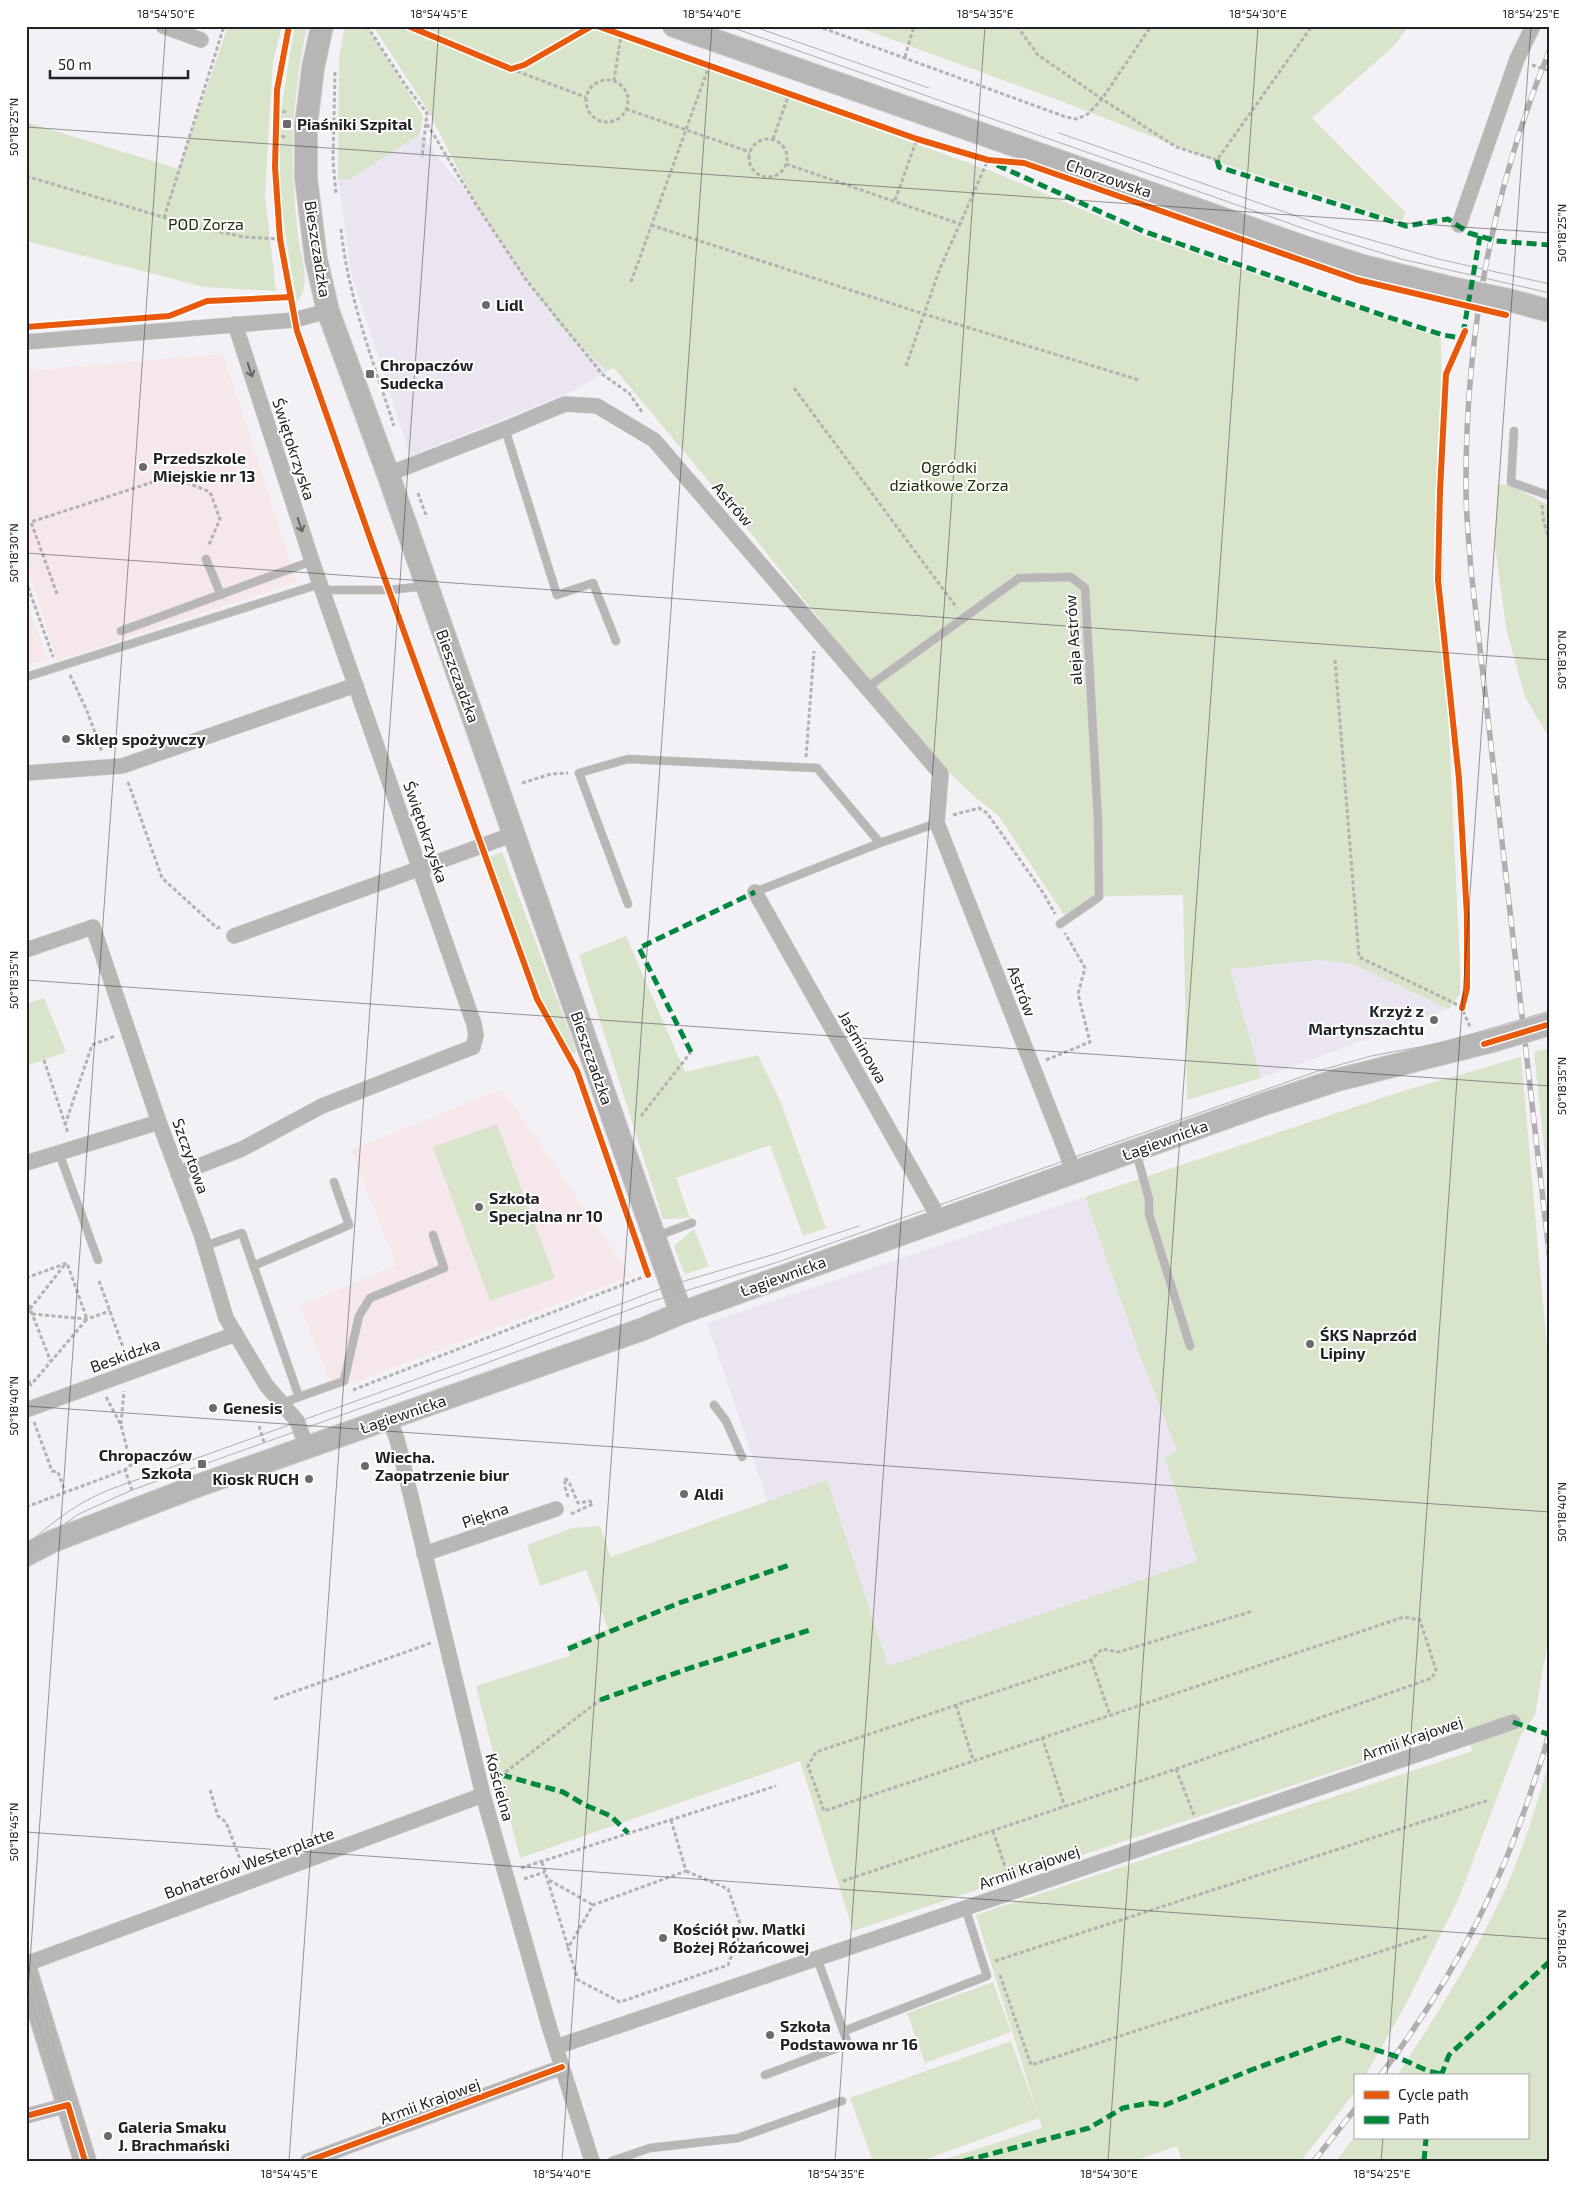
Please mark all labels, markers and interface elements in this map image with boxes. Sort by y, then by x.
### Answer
text: 18°54'50"E [137,6,195,20]
text: 18°54'45"E [410,6,468,20]
text: 18°54'40"E [683,6,741,20]
text: 18°54'35"E [957,6,1014,20]
text: 18°54'30"E [1229,6,1287,20]
text: 18°54'25"E [1503,6,1560,20]
scale bar [50,48,188,80]
text: 50 m [58,55,92,73]
text: 50°18'25"N [6,98,20,156]
place label: Piaśniki Szpital [297,114,413,133]
marker: Piaśniki Szpital [281,118,293,130]
street label: Chorzowska [1064,154,1155,201]
street label: Bieszczadzka [301,199,336,299]
text: 50°18'25"N [1554,204,1568,262]
park label: POD Zorza [168,214,244,233]
place label: Lidl [496,295,525,314]
marker: Lidl [480,299,492,311]
place label: Chropaczów Sudecka [380,355,474,392]
one-way arrow [246,362,256,378]
marker: Chropaczów Sudecka [364,368,376,380]
street label: Świętokrzyska [269,395,320,502]
place label: Przedszkole Miejskie nr 13 [153,448,255,485]
park label: Ogródki działkowe Zorza [889,457,1009,494]
marker: Przedszkole Miejskie nr 13 [137,461,149,473]
street label: Astrów [709,478,758,530]
one-way arrow [296,517,306,533]
text: 50°18'30"N [6,523,20,583]
street label: aleja Astrów [1060,594,1086,686]
street label: Bieszczadzka [433,627,484,725]
text: 50°18'30"N [1554,630,1568,690]
place label: Sklep spożywczy [76,729,206,749]
marker: Sklep spożywczy [60,733,72,745]
street label: Świętokrzyska [400,779,453,885]
text: 50°18'35"N [6,951,20,1009]
street label: Astrów [1004,963,1041,1019]
place label: Krzyż z Martynszachtu [1308,1001,1424,1039]
street label: Jaśminowa [835,1007,892,1086]
street label: Bieszczadzka [568,1009,617,1107]
marker: Krzyż z Martynszachtu [1428,1014,1440,1026]
text: 50°18'35"N [1554,1057,1568,1115]
street label: Łagiewnicka [1119,1115,1210,1164]
street label: Szczytowa [169,1116,214,1196]
place label: Szkoła Specjalna nr 10 [489,1188,603,1225]
marker: Szkoła Specjalna nr 10 [473,1201,485,1213]
street label: Łagiewnicka [737,1251,828,1300]
place label: ŚKS Naprzód Lipiny [1320,1325,1417,1363]
street label: Beskidzka [87,1333,162,1376]
marker: ŚKS Naprzód Lipiny [1304,1338,1316,1350]
text: 50°18'40"N [6,1376,20,1436]
street label: Łagiewnicka [357,1390,448,1437]
place label: Genesis [223,1398,282,1417]
marker: Genesis [207,1402,219,1414]
place label: Chropaczów Szkoła [99,1445,192,1482]
place label: Wiecha. Zaopatrzenie biur [375,1447,509,1484]
marker: Chropaczów Szkoła [196,1458,208,1470]
marker: Wiecha. Zaopatrzenie biur [359,1460,371,1472]
place label: Kiosk RUCH [212,1469,299,1488]
marker: Kiosk RUCH [303,1473,315,1485]
text: 50°18'40"N [1554,1482,1568,1542]
place label: Aldi [694,1484,724,1503]
marker: Aldi [678,1488,690,1500]
street label: Piękna [459,1498,511,1531]
street label: Armii Krajowej [1359,1711,1465,1765]
street label: Kościelna [482,1751,519,1823]
text: 50°18'45"N [6,1803,20,1861]
street label: Bohaterów Westerplatte [161,1823,336,1902]
street label: Armii Krajowej [976,1840,1082,1894]
text: 50°18'45"N [1554,1910,1568,1968]
place label: Kościół pw. Matki Bożej Różańcowej [673,1919,809,1956]
marker: Kościół pw. Matki Bożej Różańcowej [657,1932,669,1944]
place label: Szkoła Podstawowa nr 16 [780,2016,918,2053]
marker: Szkoła Podstawowa nr 16 [764,2029,776,2041]
street label: Armii Krajowej [377,2074,483,2128]
legend [1354,2074,1528,2140]
text: Cycle path [1398,2085,1469,2103]
text: Path [1398,2109,1429,2127]
place label: Galeria Smaku J. Brachmański [118,2117,230,2154]
marker: Galeria Smaku J. Brachmański [102,2130,114,2142]
text: 18°54'45"E [260,2166,318,2180]
text: 18°54'40"E [533,2166,591,2180]
text: 18°54'35"E [808,2166,865,2180]
text: 18°54'30"E [1080,2166,1138,2180]
text: 18°54'25"E [1354,2166,1411,2180]

